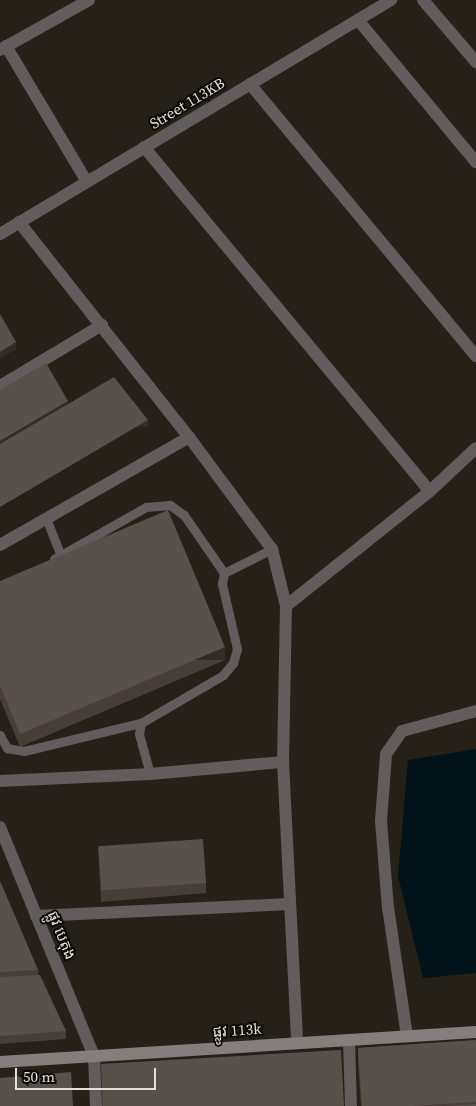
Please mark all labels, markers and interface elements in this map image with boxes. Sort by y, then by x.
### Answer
street label: Street 113KB [146,74,228,132]
street label: ផ្លូវ បេតុង [44,908,80,962]
street label: ផ្លូវ 113k [212,1019,262,1041]
scale bar [18,1058,159,1090]
text: 50 m [23,1066,55,1087]

